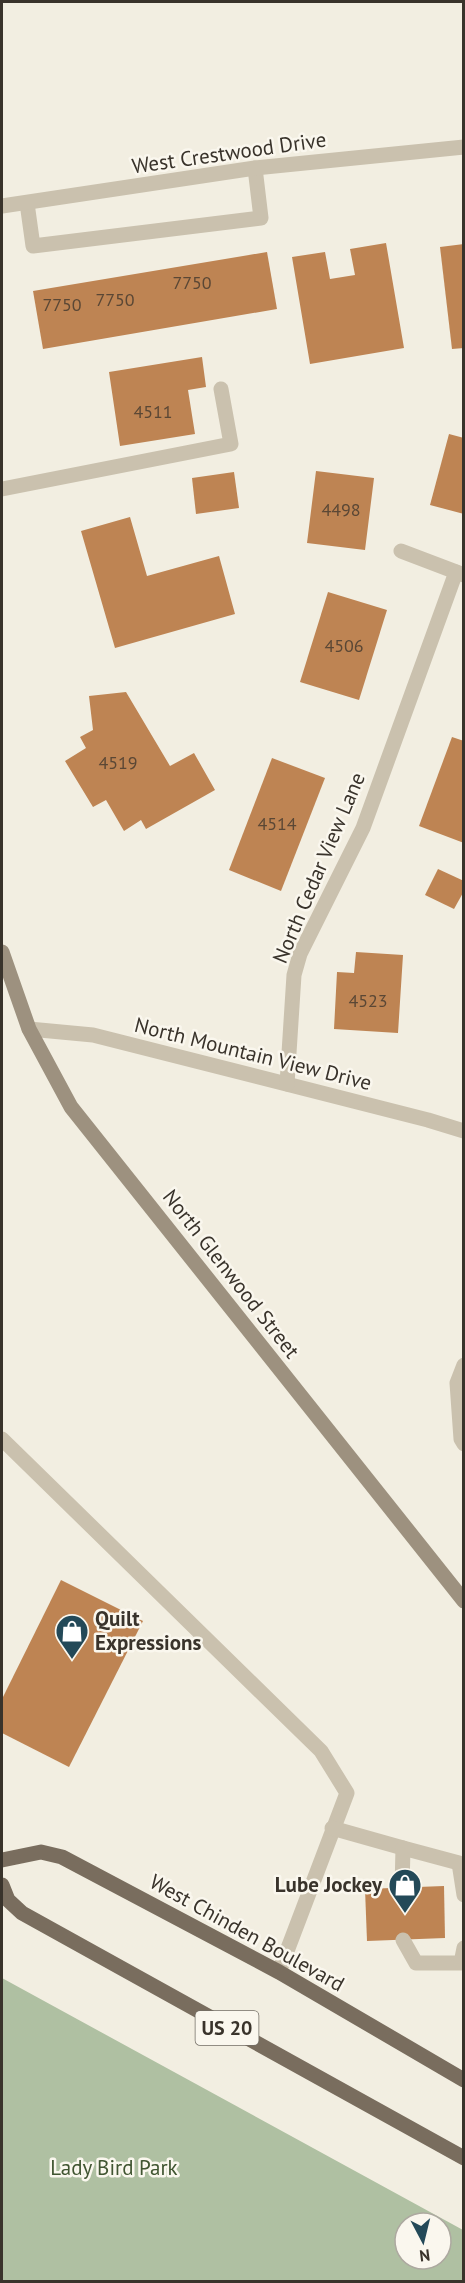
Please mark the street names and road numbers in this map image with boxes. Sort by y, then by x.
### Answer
street label: West Crestwood Drive [130,126,328,180]
street label: North Cedar View Lane [266,768,371,967]
street label: North Mountain View Drive [132,1011,374,1096]
street label: North Glenwood Street [157,1184,306,1363]
street label: West Chinden Boulevard [145,1868,349,1997]
road number: US 20 [196,2011,258,2045]

